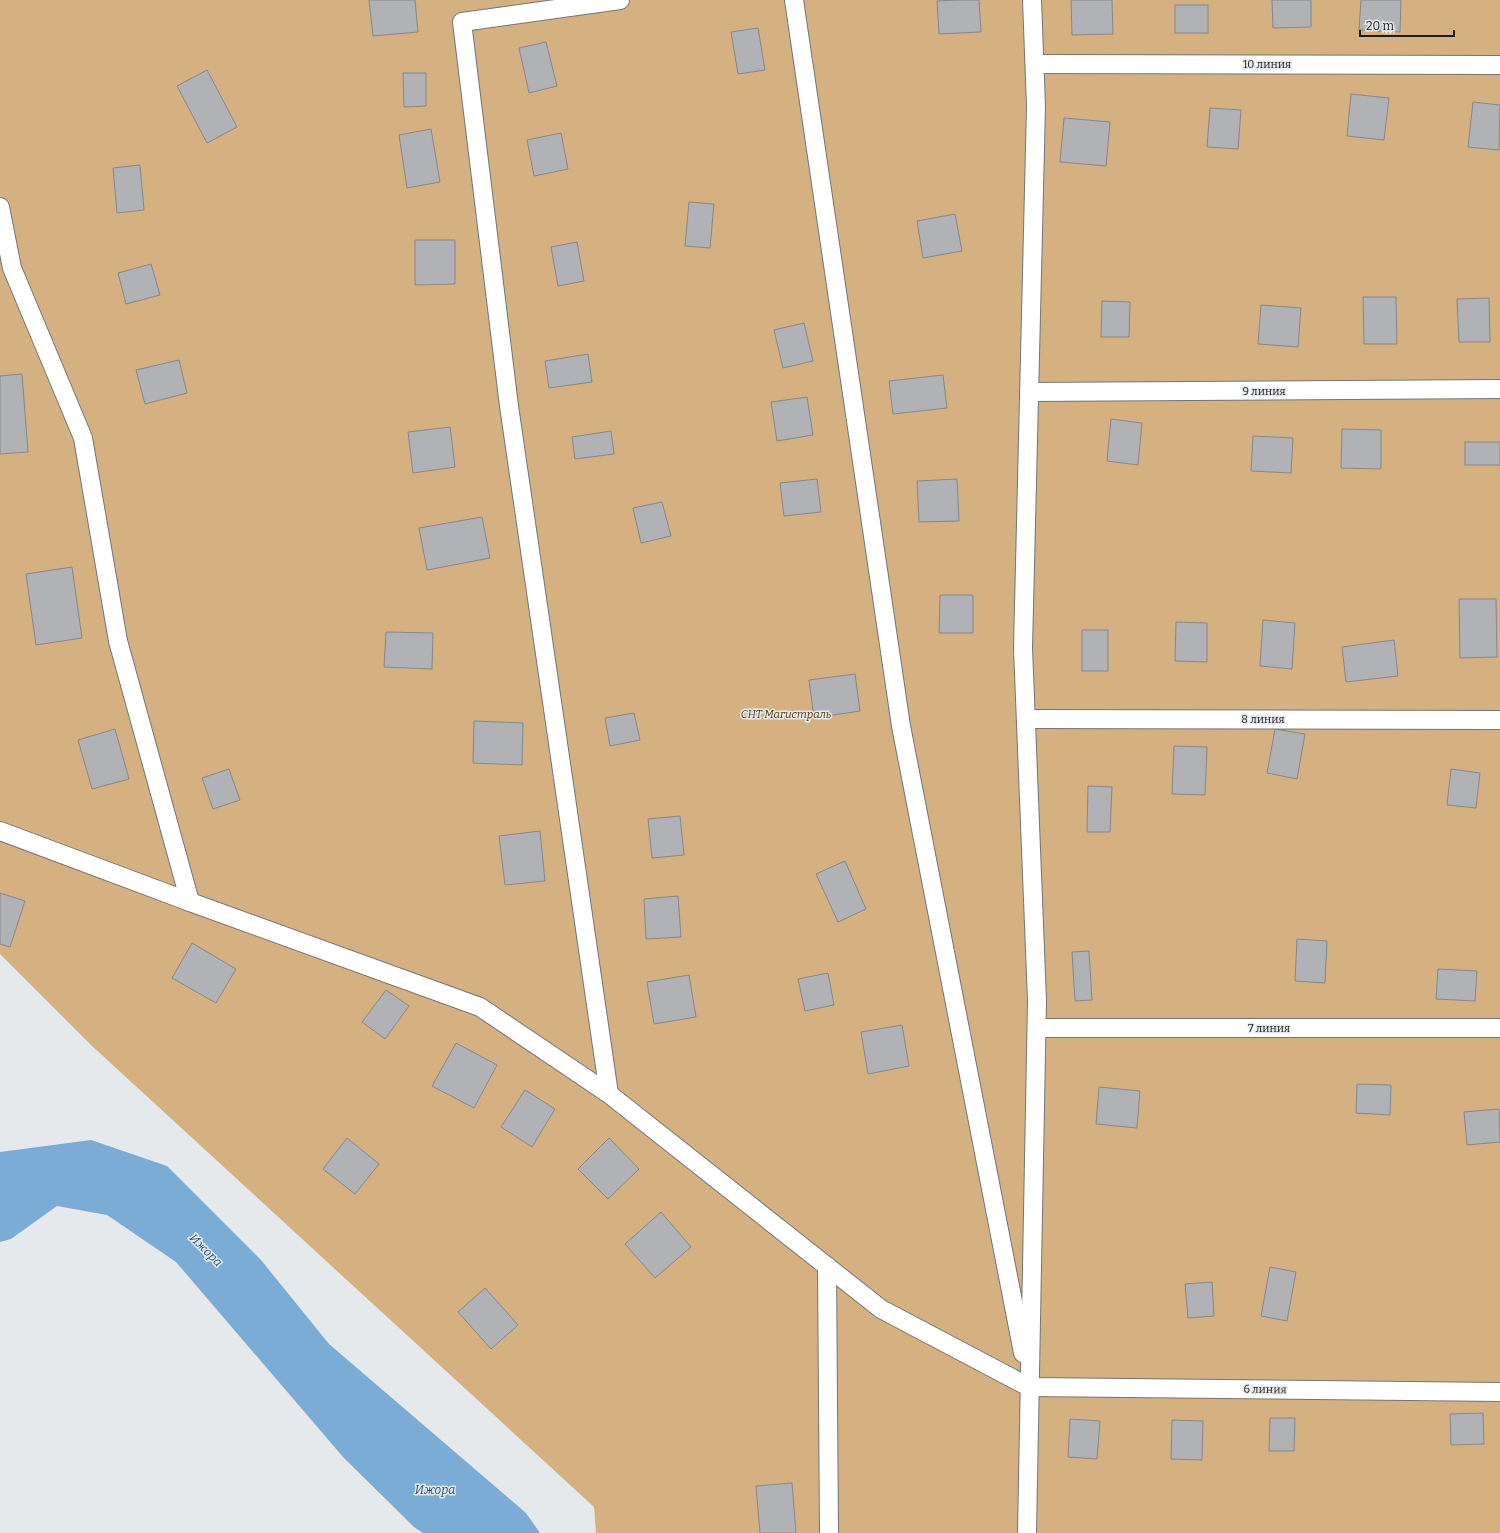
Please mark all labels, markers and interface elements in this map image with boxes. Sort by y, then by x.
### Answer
scale bar [1360,12,1454,38]
text: 20 m [1366,19,1395,33]
street label: 10 линия [1243,58,1291,71]
street label: 9 линия [1242,385,1286,398]
park label: СНТ Магистраль [741,708,832,721]
street label: 8 линия [1241,713,1285,726]
street label: 7 линия [1248,1022,1290,1035]
water label: Ижора [187,1231,225,1269]
street label: 6 линия [1243,1383,1287,1396]
water label: Ижора [415,1483,455,1497]

